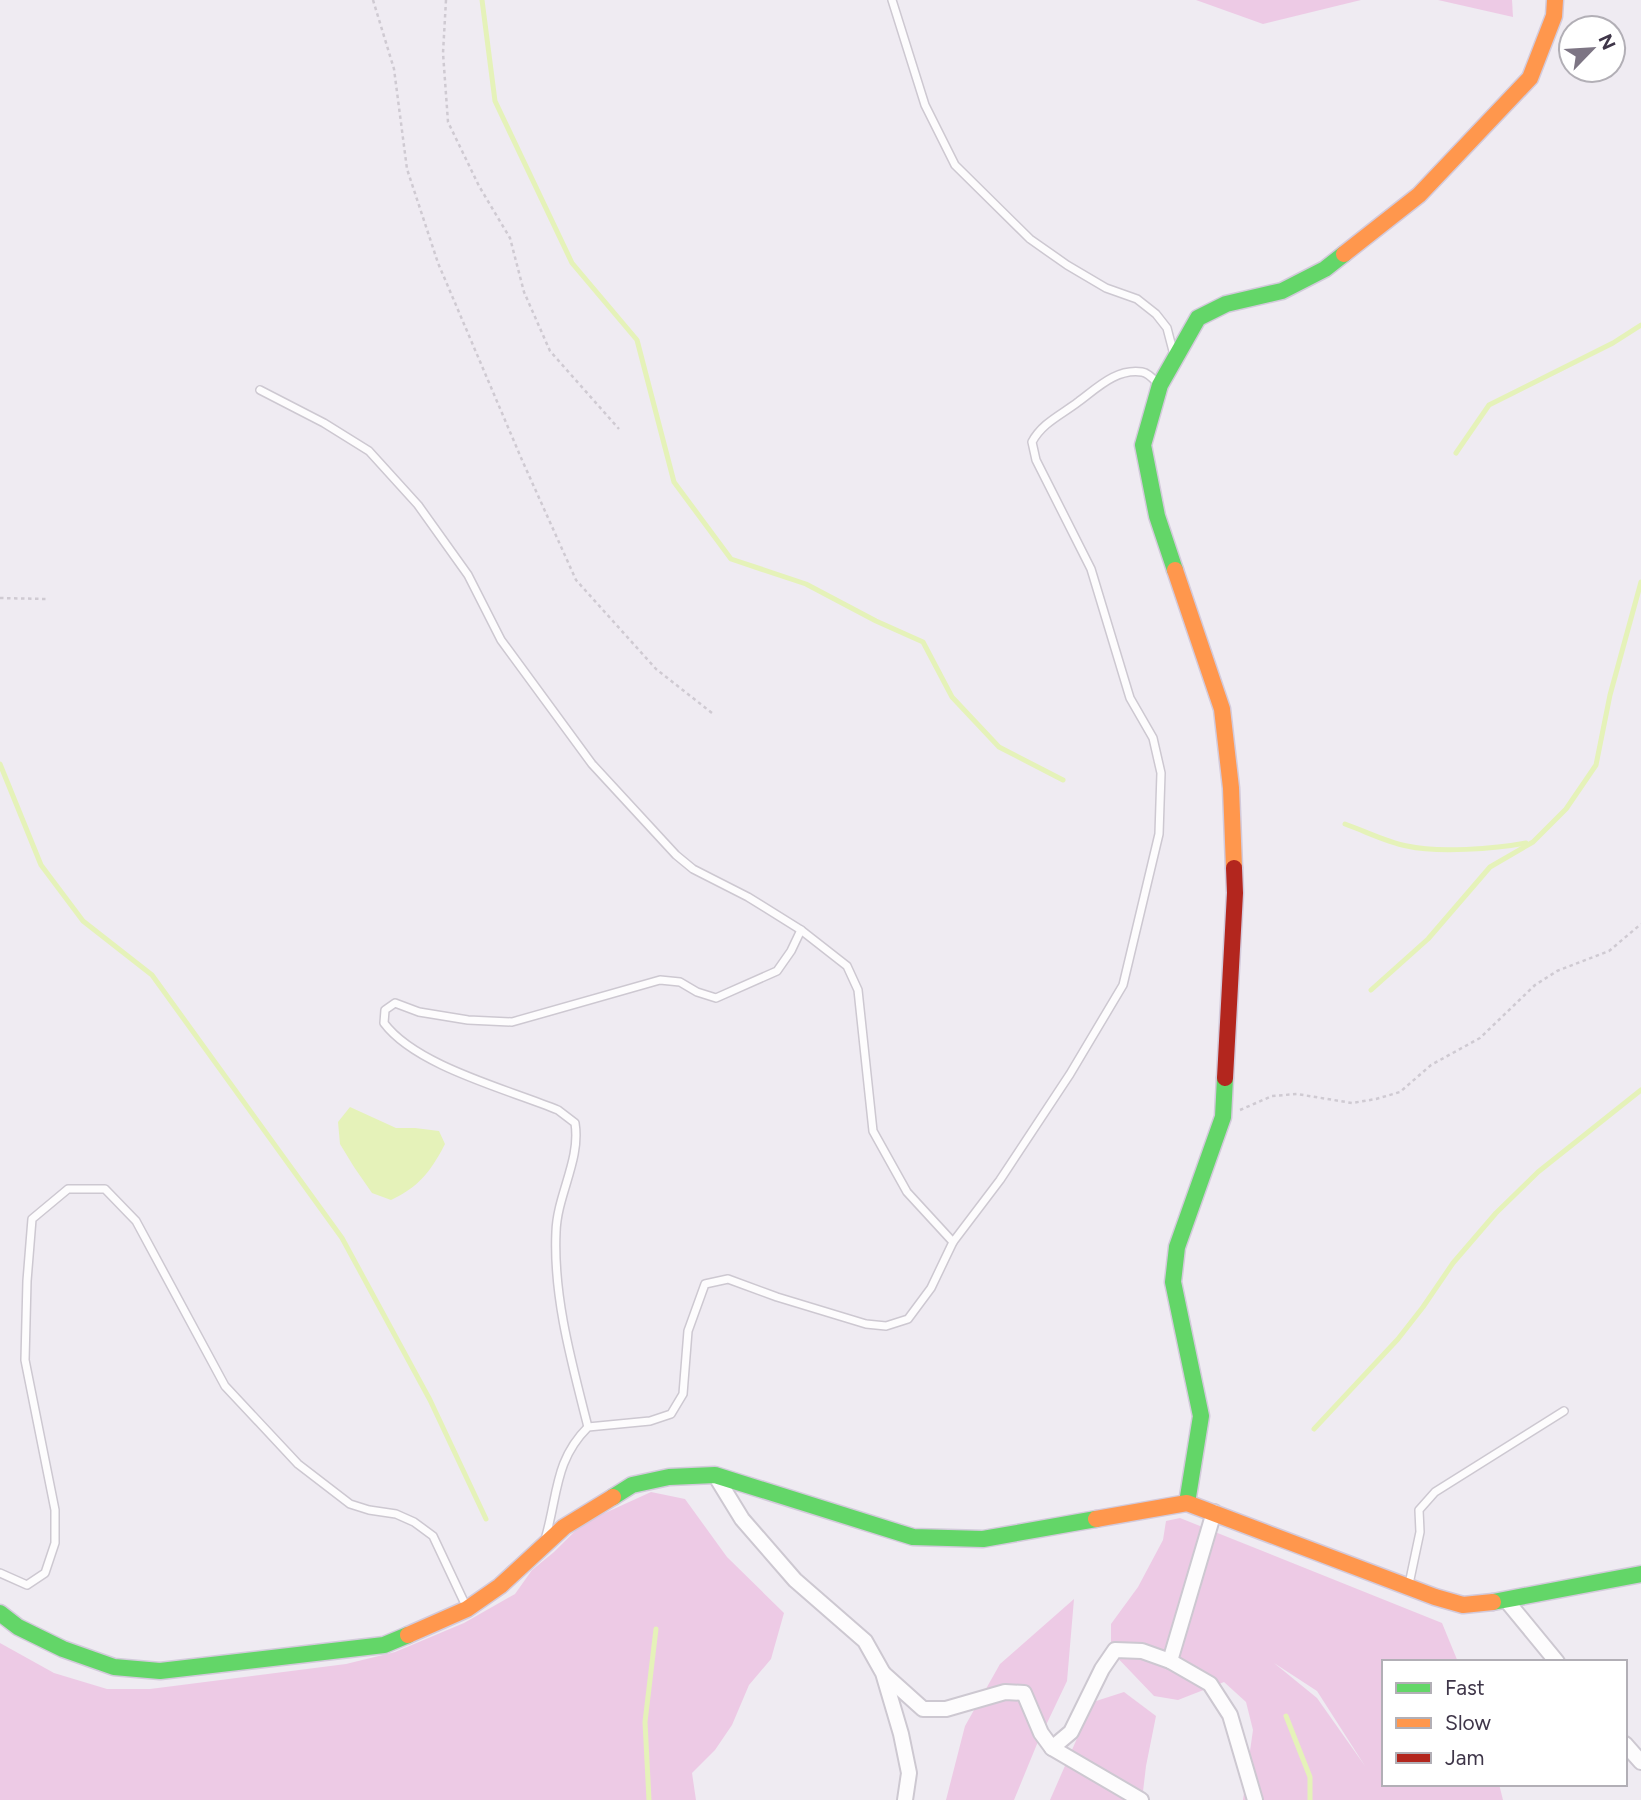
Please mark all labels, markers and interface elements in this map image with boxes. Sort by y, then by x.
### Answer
north arrow [1557,14,1627,84]
text: N [1593,31,1620,54]
legend [1382,1660,1627,1786]
text: Fast [1445,1675,1485,1700]
text: Slow [1445,1710,1491,1735]
text: Jam [1445,1745,1484,1770]

